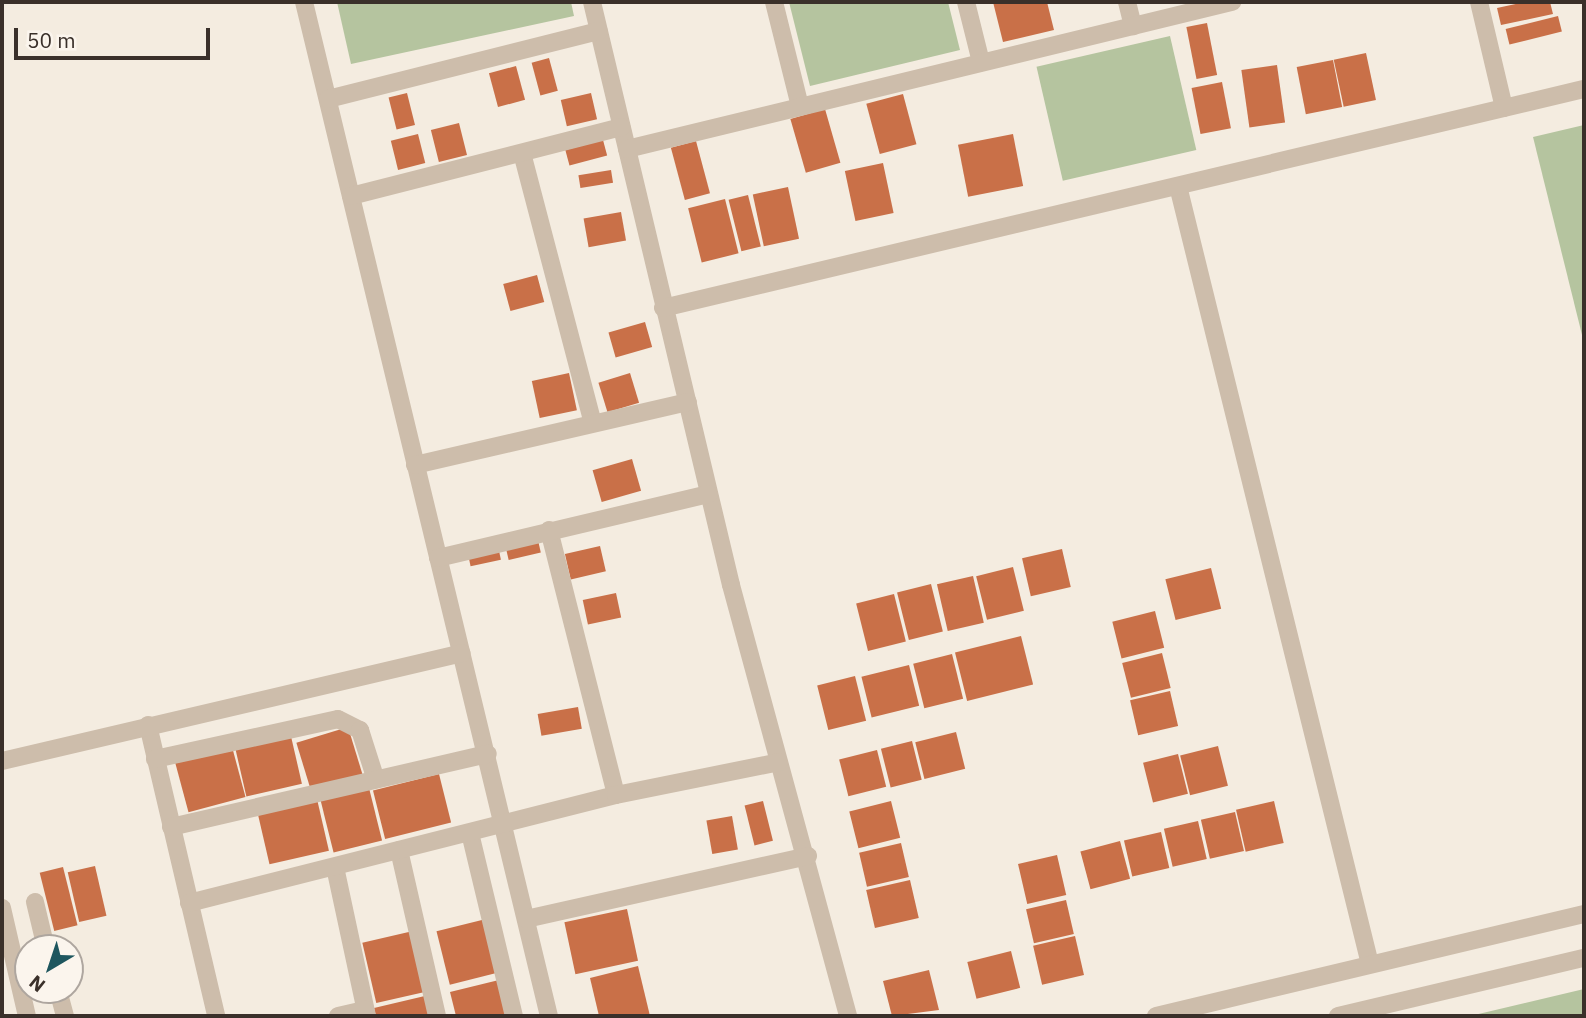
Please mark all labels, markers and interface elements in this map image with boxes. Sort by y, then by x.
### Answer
scale bar [18,14,214,58]
text: 50 m [27,26,76,54]
north arrow [14,934,84,1004]
text: N [24,970,50,997]

